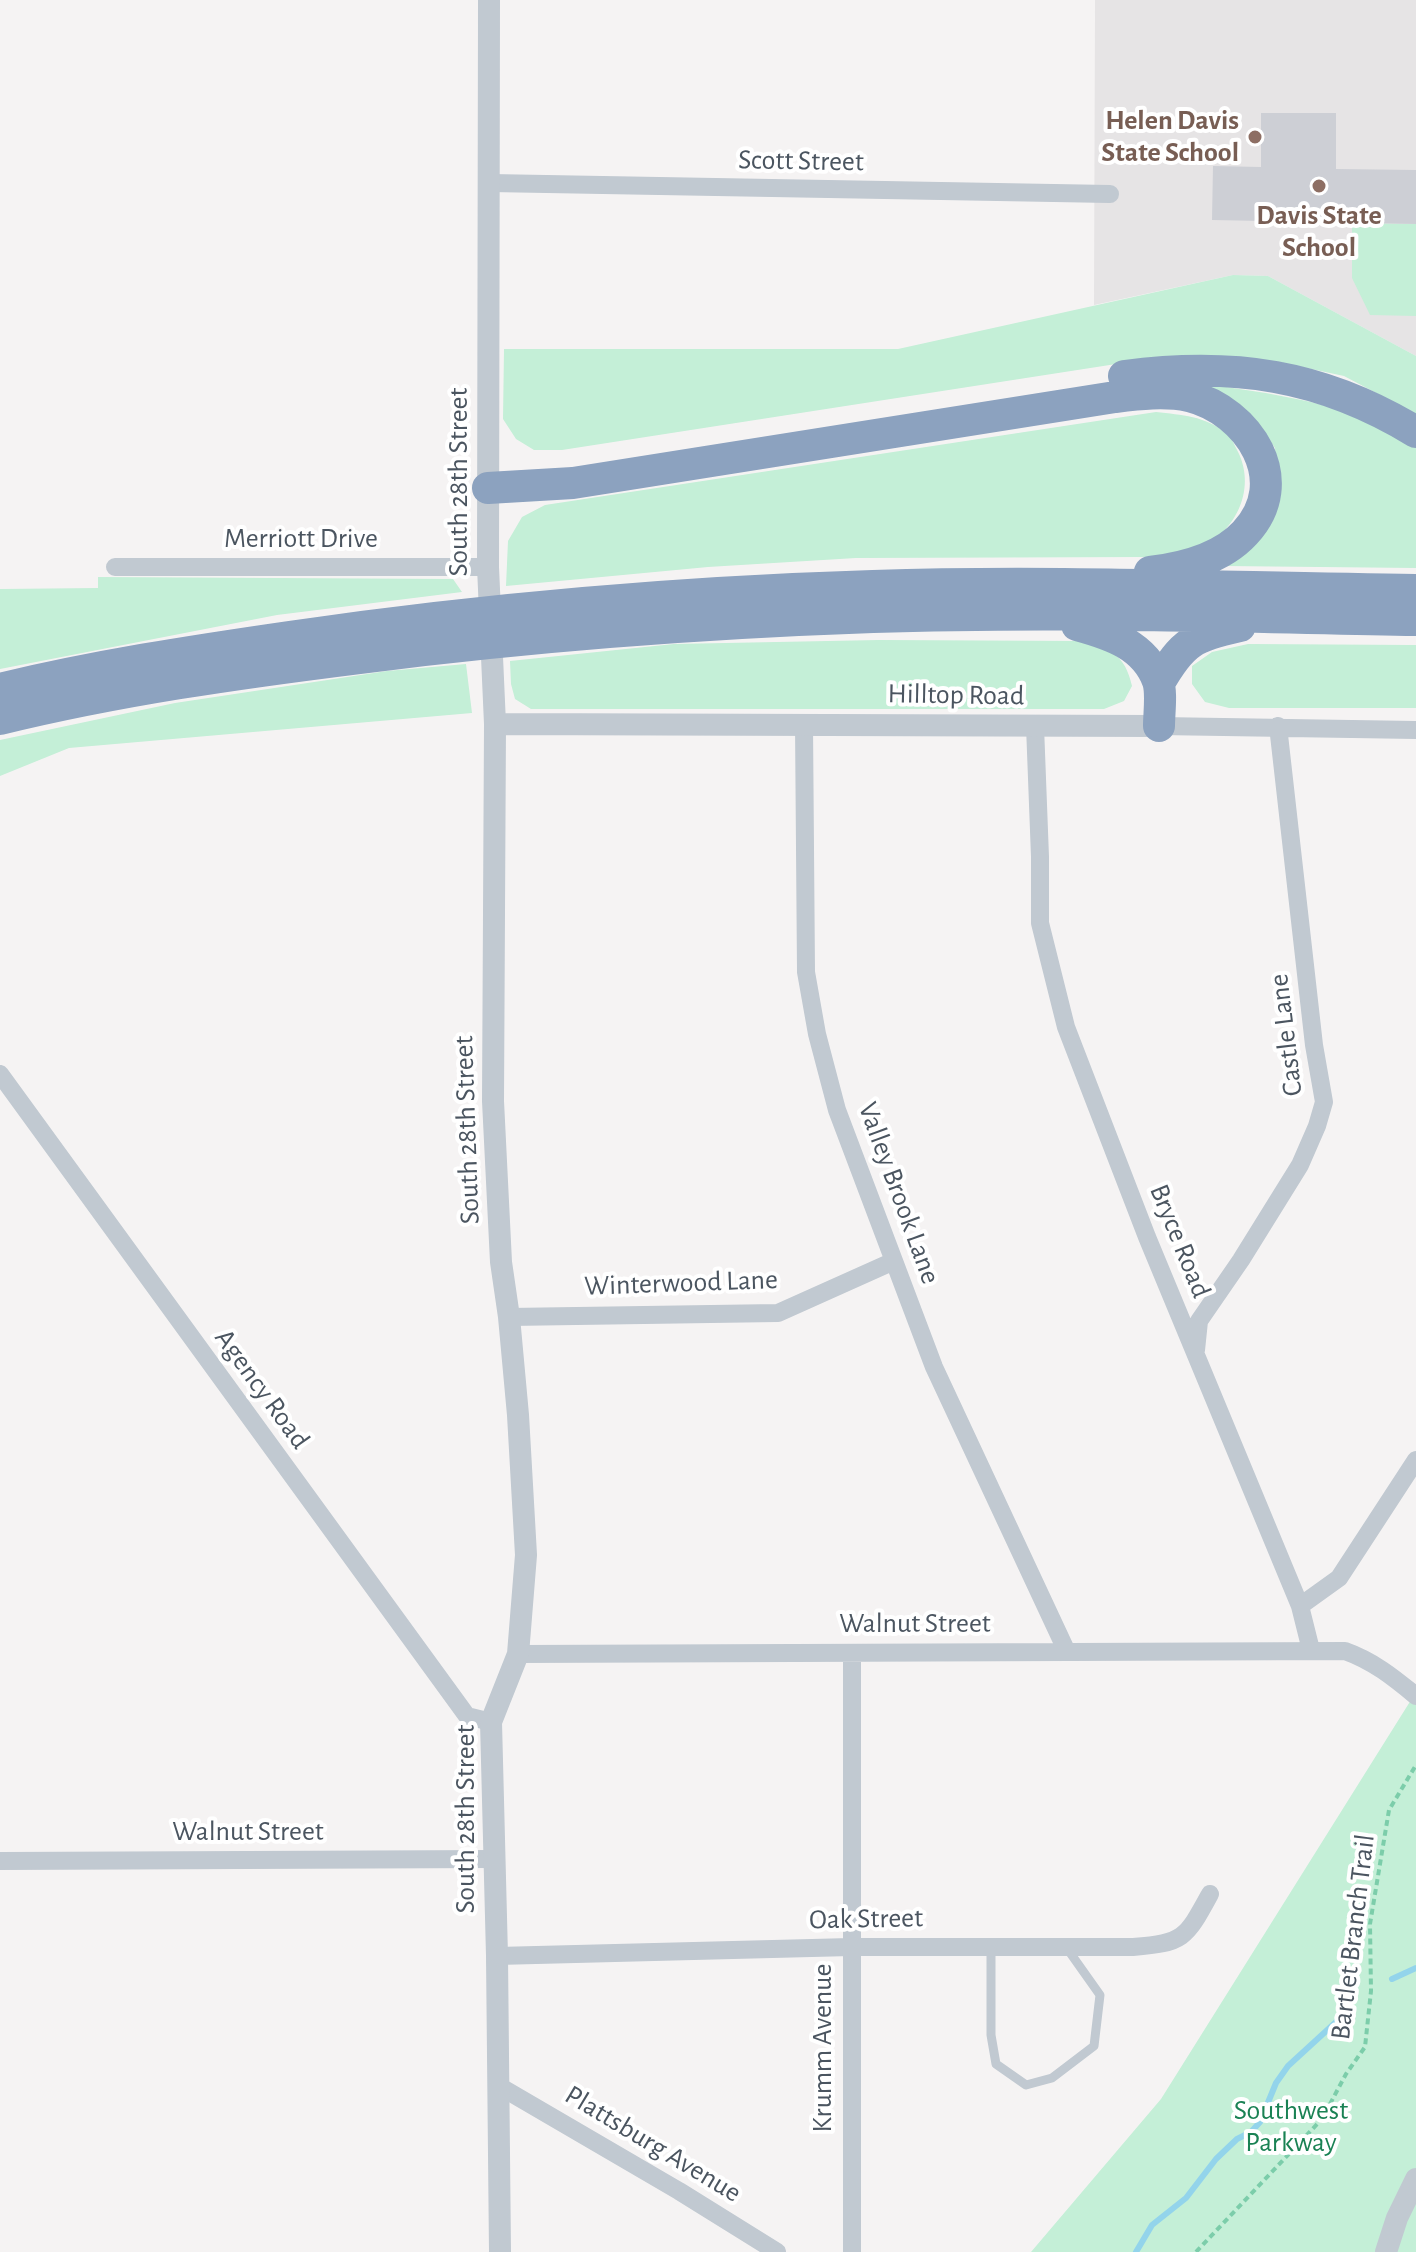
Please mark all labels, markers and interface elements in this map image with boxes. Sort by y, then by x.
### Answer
place label: Helen Davis State School [1101,104,1239,170]
marker: Helen Davis State School [1246,128,1264,146]
street label: Scott Street [738,143,864,179]
marker: Davis State School [1310,177,1328,195]
place label: Davis State School [1256,199,1382,265]
street label: South 28th Street [442,388,476,576]
street label: Merriott Drive [224,522,378,556]
street label: Hilltop Road [887,677,1025,713]
street label: Castle Lane [1262,972,1310,1098]
street label: South 28th Street [447,1035,487,1225]
street label: Valley Brook Lane [851,1098,947,1288]
street label: Bryce Road [1142,1179,1218,1303]
street label: Winterwood Lane [584,1263,778,1303]
street label: Agency Road [207,1322,317,1456]
street label: Walnut Street [839,1607,991,1641]
street label: South 28th Street [449,1725,483,1913]
street label: Walnut Street [172,1815,324,1849]
street label: Bartlet Branch Trail [1324,1832,1382,2042]
street label: Oak Street [809,1901,923,1937]
street label: Krumm Avenue [806,1964,840,2132]
street label: Plattsburg Avenue [559,2078,747,2210]
park label: Southwest Parkway [1234,2094,1348,2160]

